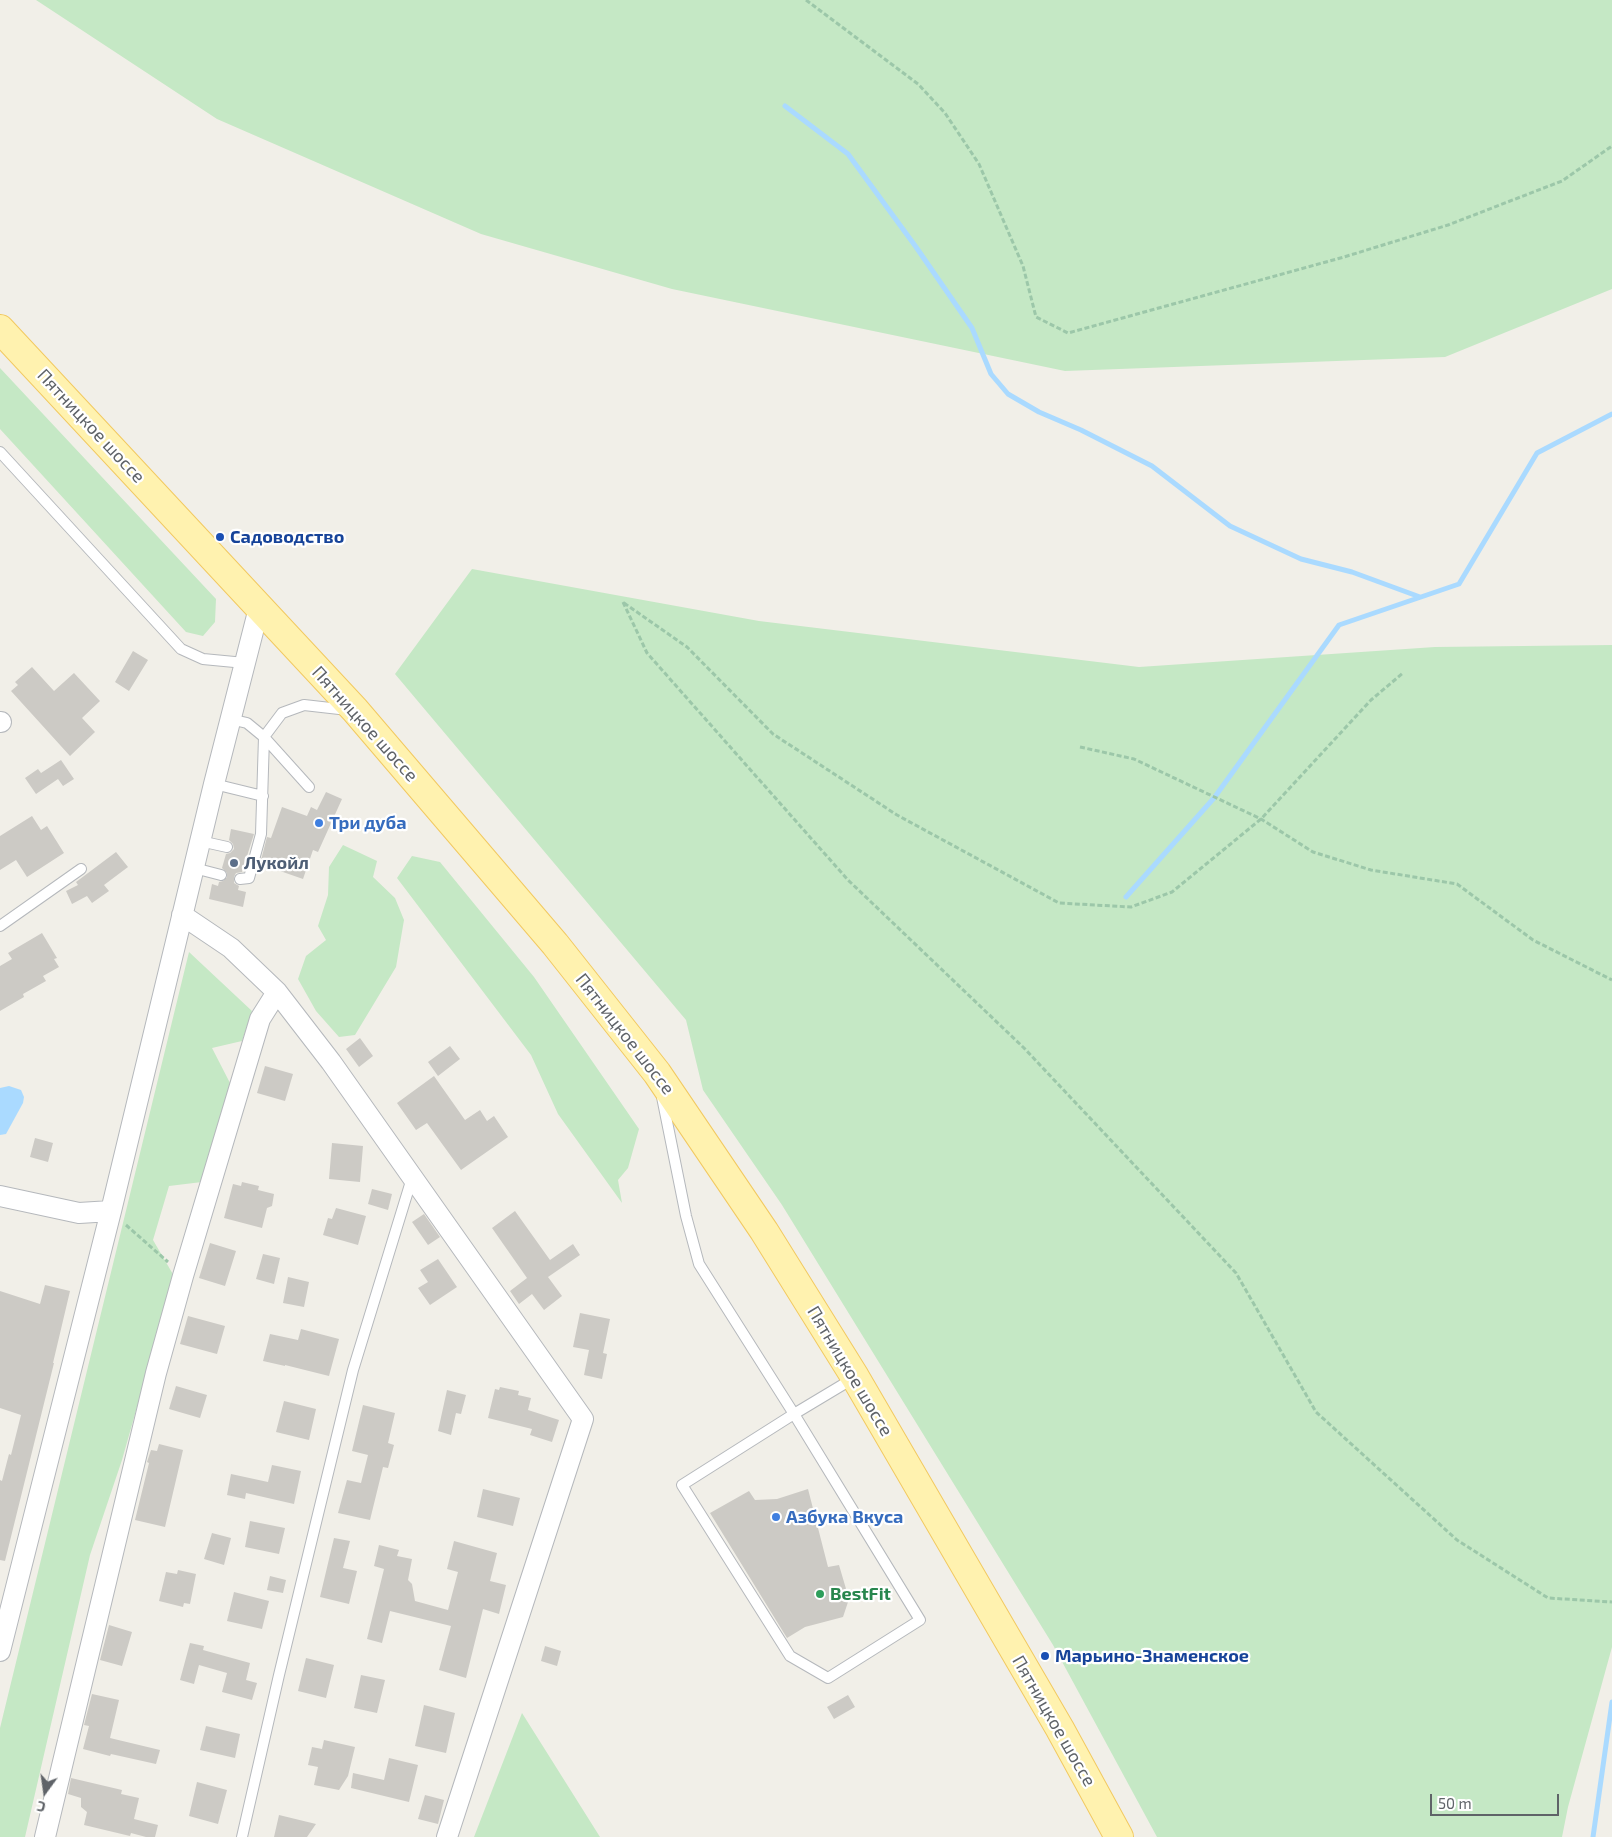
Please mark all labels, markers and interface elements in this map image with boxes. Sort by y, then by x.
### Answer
street label: Пятницкое шоссе [33,365,149,487]
place label: Садоводство [230,526,344,548]
marker: Садоводство [214,531,226,543]
street label: Пятницкое шоссе [307,662,423,786]
place label: Три дуба [329,812,407,834]
marker: Три дуба [313,817,325,829]
place label: Лукойл [244,852,309,874]
marker: Лукойл [228,857,240,869]
street label: Пятницкое шоссе [571,969,679,1099]
street label: Пятницкое шоссе [803,1302,897,1440]
place label: Азбука Вкуса [786,1506,903,1528]
marker: Азбука Вкуса [770,1511,782,1523]
place label: BestFit [830,1583,891,1605]
marker: BestFit [814,1588,826,1600]
place label: Марьино-Знаменское [1055,1645,1249,1667]
marker: Марьино-Знаменское [1039,1650,1051,1662]
street label: Пятницкое шоссе [1008,1652,1100,1790]
north arrow [20,1767,70,1817]
scale bar [1432,1784,1561,1816]
text: 50 m [1438,1794,1472,1812]
text: С [35,1798,47,1816]

